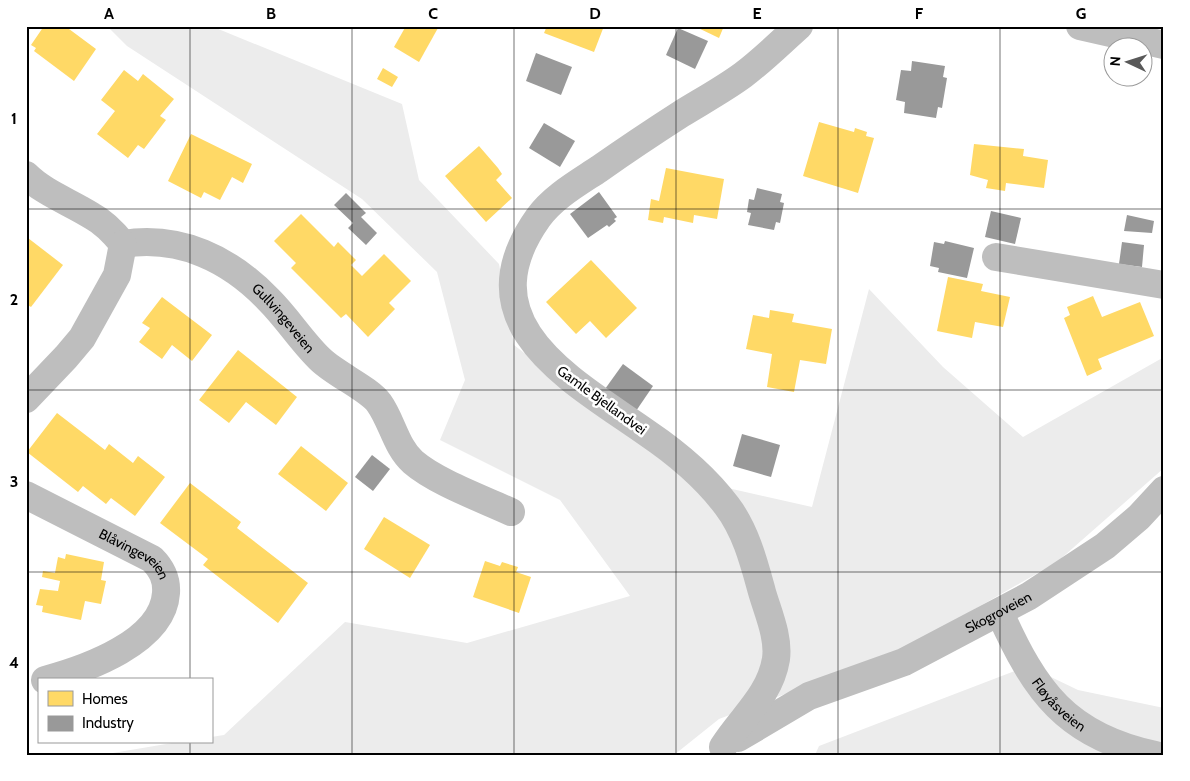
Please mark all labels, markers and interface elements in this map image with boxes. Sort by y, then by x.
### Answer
text: A [104,4,114,23]
text: B [266,4,276,23]
text: C [428,4,438,23]
text: D [589,4,601,23]
text: E [752,4,762,23]
text: F [915,4,924,23]
text: G [1076,4,1086,23]
north arrow [1102,38,1152,88]
text: N [1106,56,1124,67]
text: 1 [11,109,17,128]
street label: Gullvingeveien [248,279,319,357]
text: 2 [10,290,18,309]
street label: Gamle Bjellandvei [554,362,650,439]
text: 3 [10,472,18,491]
street label: Blåvingeveien [96,525,173,582]
street label: Skogroveien [962,587,1035,637]
text: 4 [9,653,19,672]
street label: Fløyåsveien [1028,674,1089,736]
legend [38,678,212,744]
text: Homes [82,690,128,708]
text: Industry [82,714,134,732]

